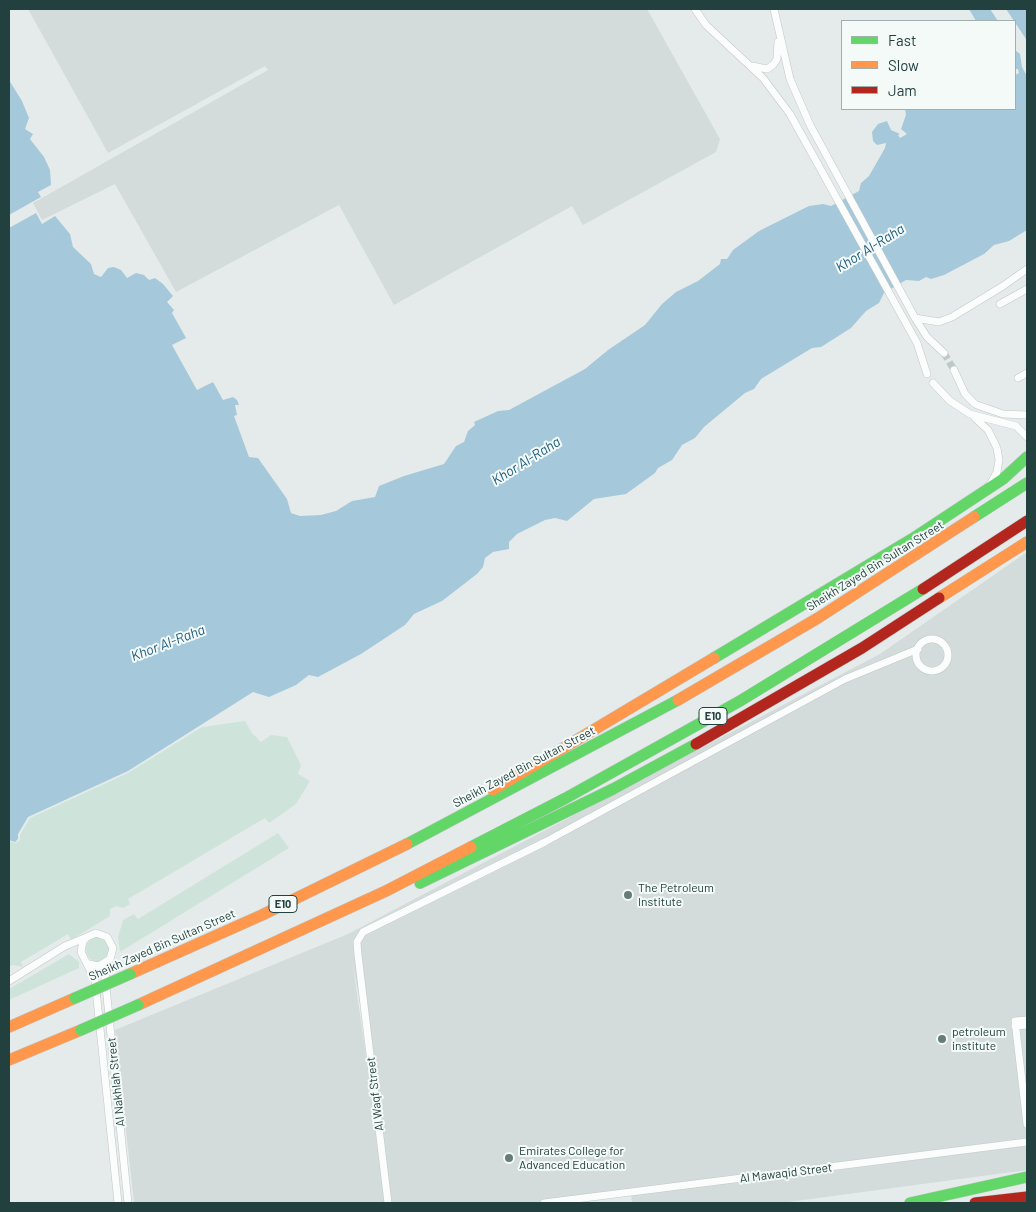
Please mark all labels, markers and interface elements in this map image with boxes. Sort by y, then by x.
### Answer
legend [841,20,1016,110]
text: Fast [888,31,916,49]
text: Slow [888,56,919,74]
text: Jam [888,81,917,99]
water label: Khor Al-Raha [833,220,907,276]
water label: Khor Al-Raha [489,433,563,489]
street label: Sheikh Zayed Bin Sultan Street [804,518,946,614]
water label: Khor Al-Raha [129,621,207,665]
road number: E10 [699,708,727,724]
street label: Sheikh Zayed Bin Sultan Street [450,723,598,811]
place label: The Petroleum Institute [638,881,714,909]
marker: The Petroleum Institute [622,889,634,901]
road number: E10 [269,896,297,912]
street label: Sheikh Zayed Bin Sultan Street [87,906,237,984]
place label: petroleum institute [952,1025,1006,1053]
marker: petroleum institute [936,1033,948,1045]
street label: Al Nakhlah Street [104,1037,128,1127]
street label: Al Waqf Street [363,1056,387,1132]
place label: Emirates College for Advanced Education [519,1144,625,1172]
marker: Emirates College for Advanced Education [503,1152,515,1164]
street label: Al Mawaqid Street [739,1160,833,1186]

